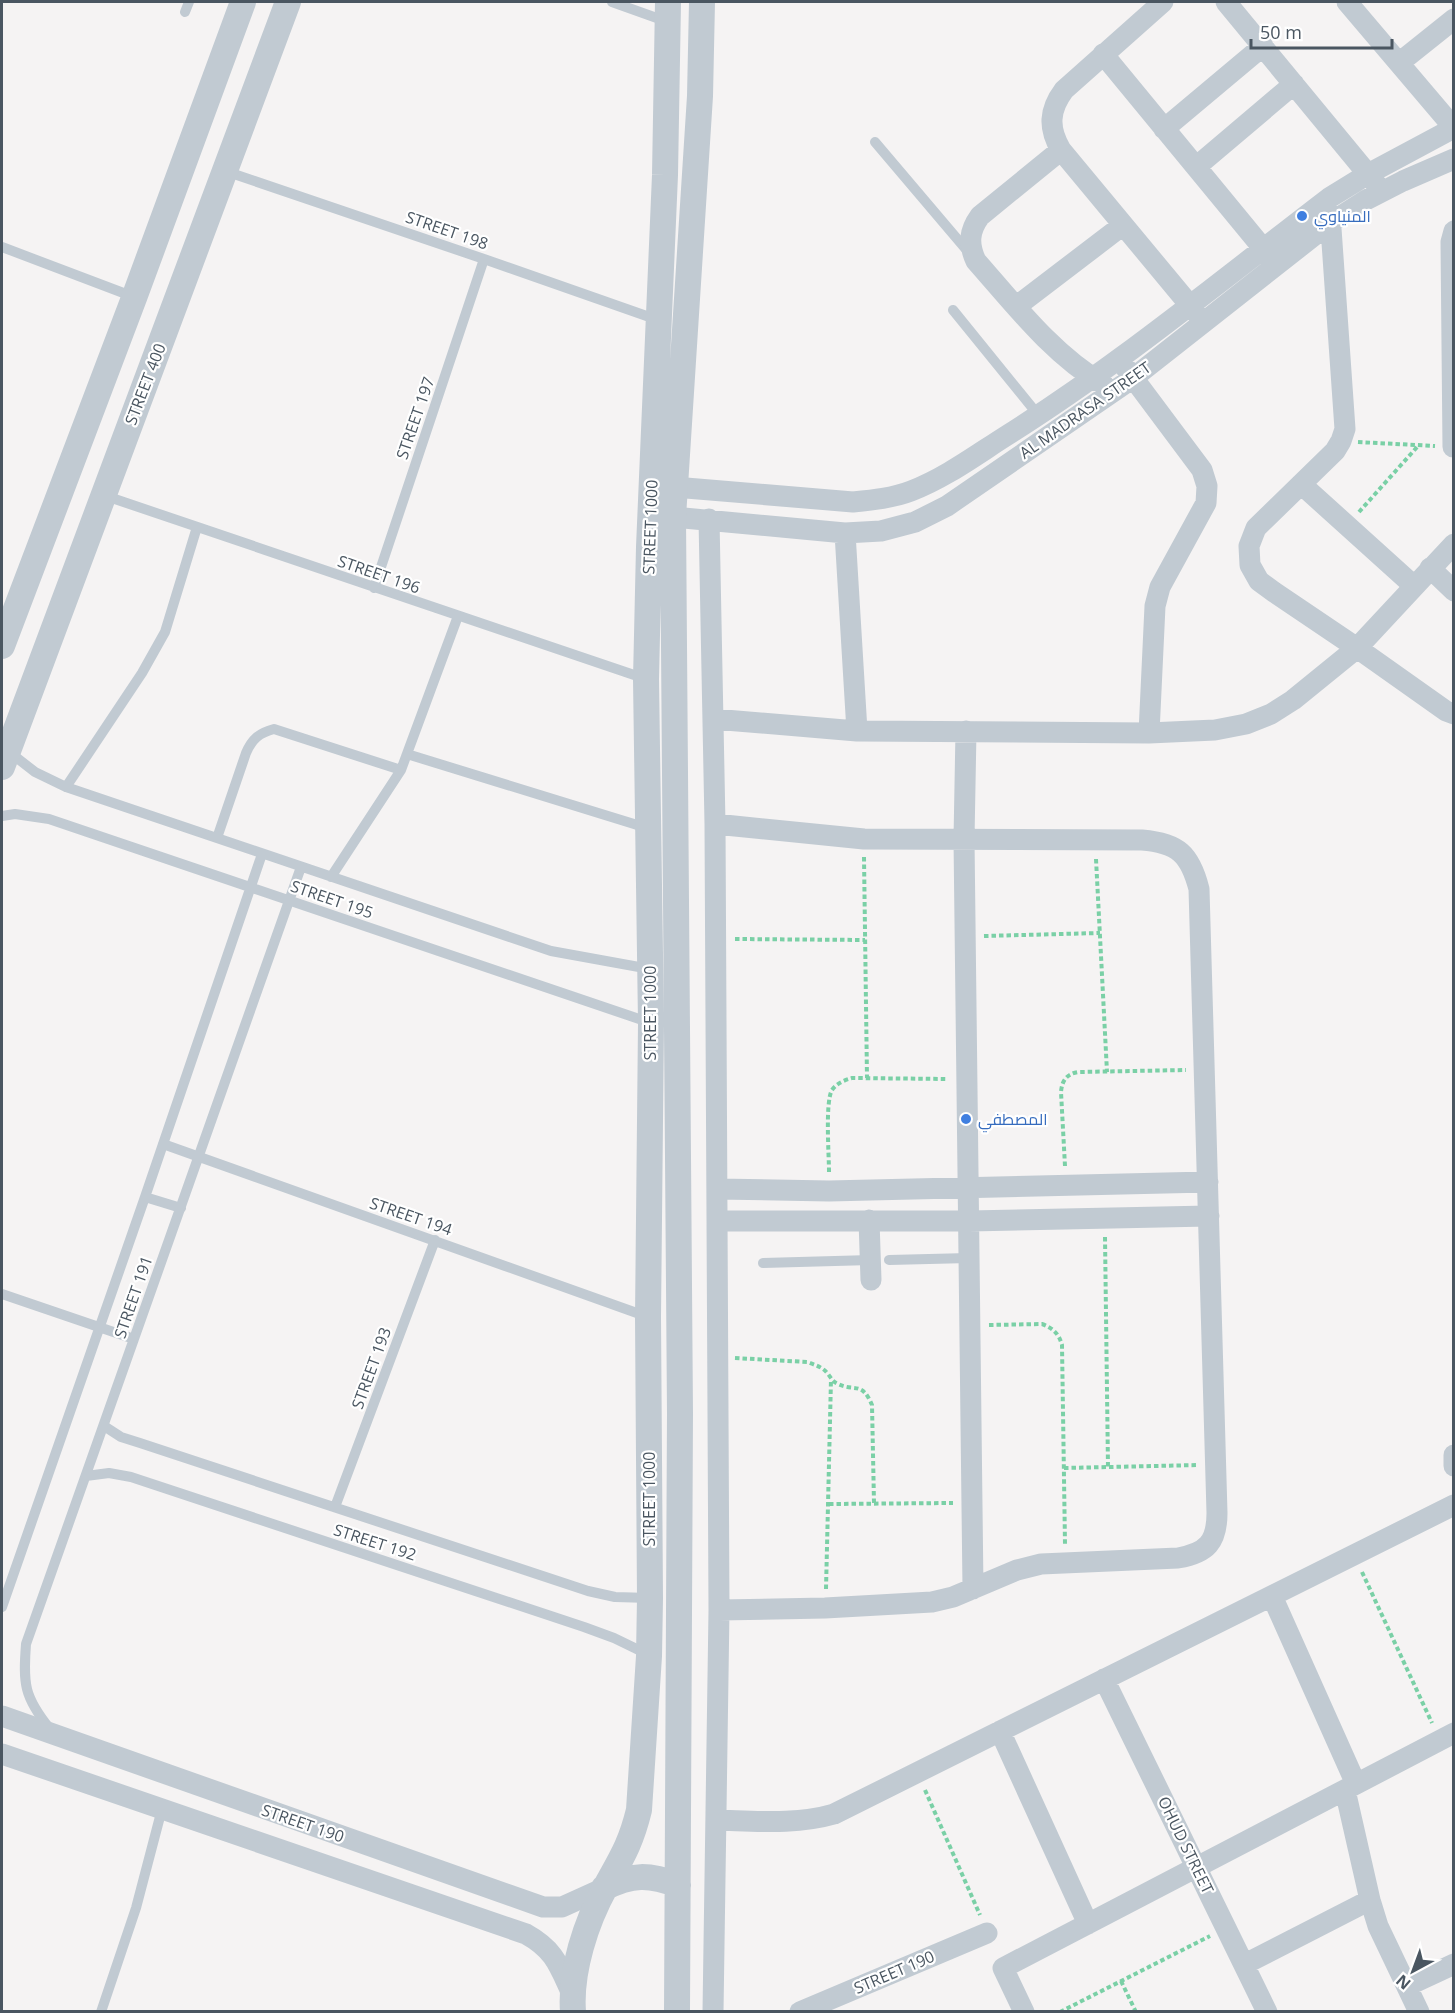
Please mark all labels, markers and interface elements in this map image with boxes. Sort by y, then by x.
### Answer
scale bar [1251,12,1392,50]
text: 50 m [1260,20,1302,44]
place label: المنياوي [1314,205,1371,230]
street label: STREET 198 [403,206,491,254]
marker: المنياوي [1295,209,1309,223]
street label: STREET 400 [119,340,171,428]
street label: AL MADRASA STREET [1015,356,1155,464]
street label: STREET 197 [391,374,439,462]
street label: STREET 1000 [637,479,663,575]
street label: STREET 196 [335,550,423,598]
street label: STREET 195 [288,875,376,923]
street label: STREET 1000 [639,966,661,1060]
place label: المصطفي [978,1108,1048,1133]
marker: المصطفي [959,1112,973,1126]
street label: STREET 194 [367,1192,455,1240]
street label: STREET 191 [109,1253,157,1341]
street label: STREET 193 [346,1324,396,1412]
street label: STREET 1000 [638,1452,660,1546]
street label: STREET 192 [331,1518,419,1566]
street label: OHUD STREET [1153,1793,1219,1898]
street label: STREET 190 [259,1799,347,1847]
north arrow [1383,1941,1443,2001]
street label: STREET 190 [850,1945,938,1999]
text: N [1391,1970,1415,1995]

